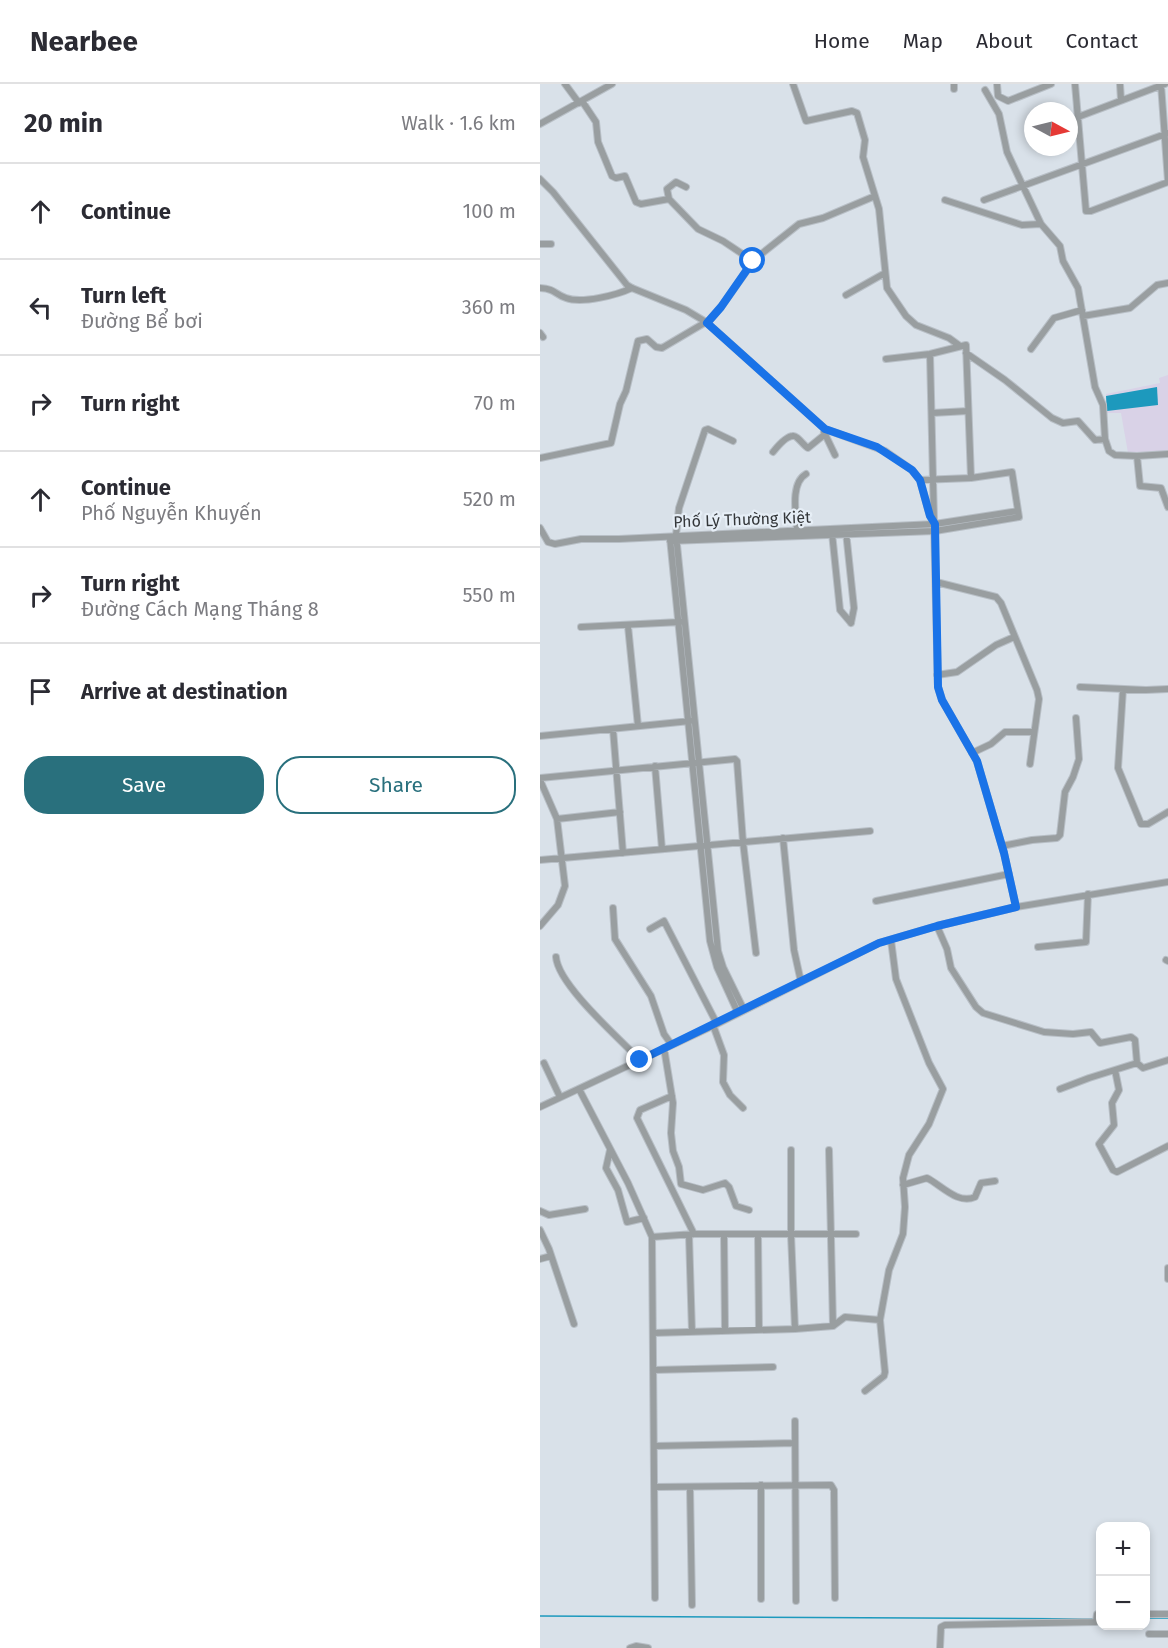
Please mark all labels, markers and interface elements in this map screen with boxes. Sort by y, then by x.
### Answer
text: Nearbee [30,25,138,58]
text: Home [814,28,870,54]
text: Map [903,28,943,54]
text: About [976,28,1033,54]
text: Contact [1066,28,1138,54]
north arrow [1024,102,1078,156]
text: 20 min [24,108,103,139]
text: Walk · 1.6 km [401,111,516,135]
icon: ahead [24,195,57,228]
text: Continue [81,198,171,225]
text: 100 m [463,199,516,223]
route start [739,247,765,273]
text: Turn left [81,282,166,309]
icon: left [24,291,57,324]
text: 360 m [462,295,516,319]
text: Đường Bể bơi [81,309,203,333]
icon: right [24,387,57,420]
text: Turn right [81,390,180,417]
text: 70 m [474,391,516,415]
text: Continue [81,474,171,501]
icon: ahead [24,483,57,516]
text: 520 m [463,487,516,511]
text: Phố Nguyễn Khuyến [81,501,262,525]
street label: Phố Lý Thường Kiệt [673,507,811,531]
text: Turn right [81,570,180,597]
icon: right [24,579,57,612]
text: 550 m [462,583,516,607]
text: Đường Cách Mạng Tháng 8 [81,597,319,621]
icon: arrive [24,675,57,708]
text: Arrive at destination [81,678,288,705]
button: Save [24,756,264,814]
button: Share [276,756,516,814]
route end [626,1046,652,1072]
map controls [1096,1522,1150,1630]
button: + [1096,1522,1150,1576]
button: − [1096,1576,1150,1630]

